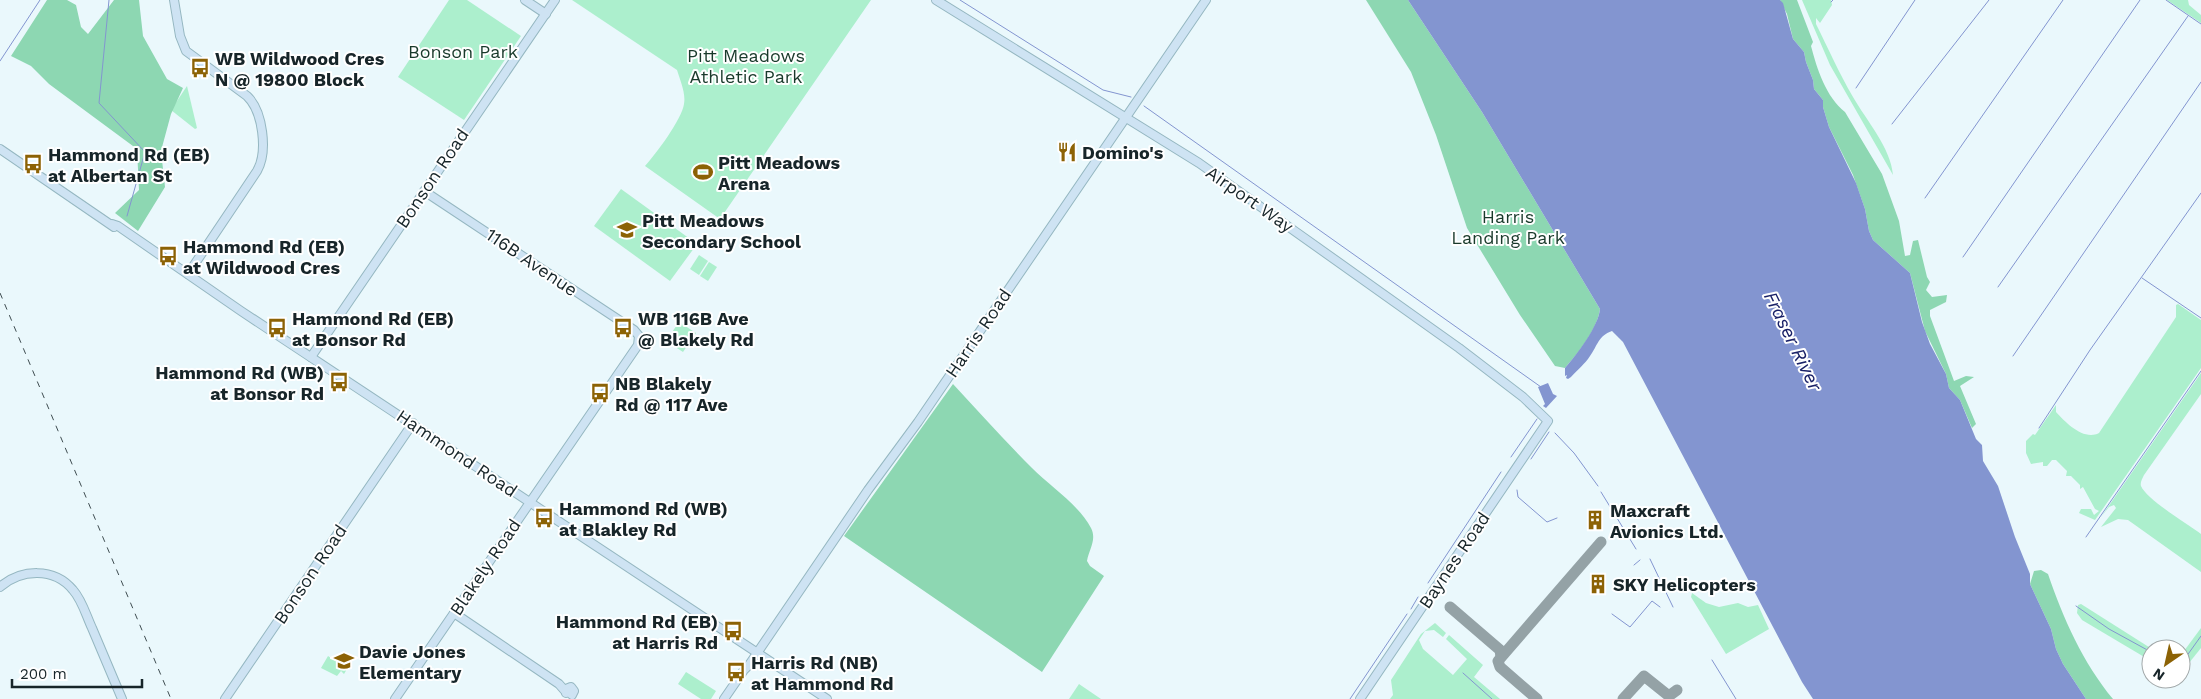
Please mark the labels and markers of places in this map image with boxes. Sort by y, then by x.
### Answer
place label: WB Wildwood Cres N @ 19800 Block [215,48,385,90]
bus stop icon: WB Wildwood Cres N @ 19800 Block [189,57,211,79]
restaurant icon: Domino's [1056,141,1078,163]
place label: Domino's [1082,142,1164,163]
place label: Hammond Rd (EB) at Albertan St [48,144,210,186]
place label: Pitt Meadows Arena [718,152,841,194]
bus stop icon: Hammond Rd (EB) at Albertan St [22,153,44,175]
sports icon: Pitt Meadows Arena [692,161,714,183]
place label: Pitt Meadows Secondary School [642,210,801,252]
school or university icon: Pitt Meadows Secondary School [616,219,638,241]
place label: Hammond Rd (EB) at Wildwood Cres [183,236,345,278]
bus stop icon: Hammond Rd (EB) at Wildwood Cres [157,245,179,267]
place label: Hammond Rd (EB) at Bonsor Rd [292,308,454,350]
place label: WB 116B Ave @ Blakely Rd [638,308,754,350]
bus stop icon: Hammond Rd (EB) at Bonsor Rd [266,317,288,339]
bus stop icon: WB 116B Ave @ Blakely Rd [612,317,634,339]
place label: Hammond Rd (WB) at Bonsor Rd [155,362,324,404]
bus stop icon: Hammond Rd (WB) at Bonsor Rd [328,371,350,393]
place label: NB Blakely Rd @ 117 Ave [615,373,728,415]
bus stop icon: NB Blakely Rd @ 117 Ave [589,382,611,404]
place label: Hammond Rd (WB) at Blakley Rd [559,498,728,540]
place label: Maxcraft Avionics Ltd. [1610,500,1724,542]
bus stop icon: Hammond Rd (WB) at Blakley Rd [533,507,555,529]
building icon: Maxcraft Avionics Ltd. [1584,509,1606,531]
building icon: SKY Helicopters [1587,573,1609,595]
place label: SKY Helicopters [1613,574,1756,595]
place label: Hammond Rd (EB) at Harris Rd [556,611,718,653]
bus stop icon: Hammond Rd (EB) at Harris Rd [722,620,744,642]
place label: Davie Jones Elementary [359,641,466,683]
school or university icon: Davie Jones Elementary [333,650,355,672]
place label: Harris Rd (NB) at Hammond Rd [751,652,894,694]
bus stop icon: Harris Rd (NB) at Hammond Rd [725,661,747,683]

